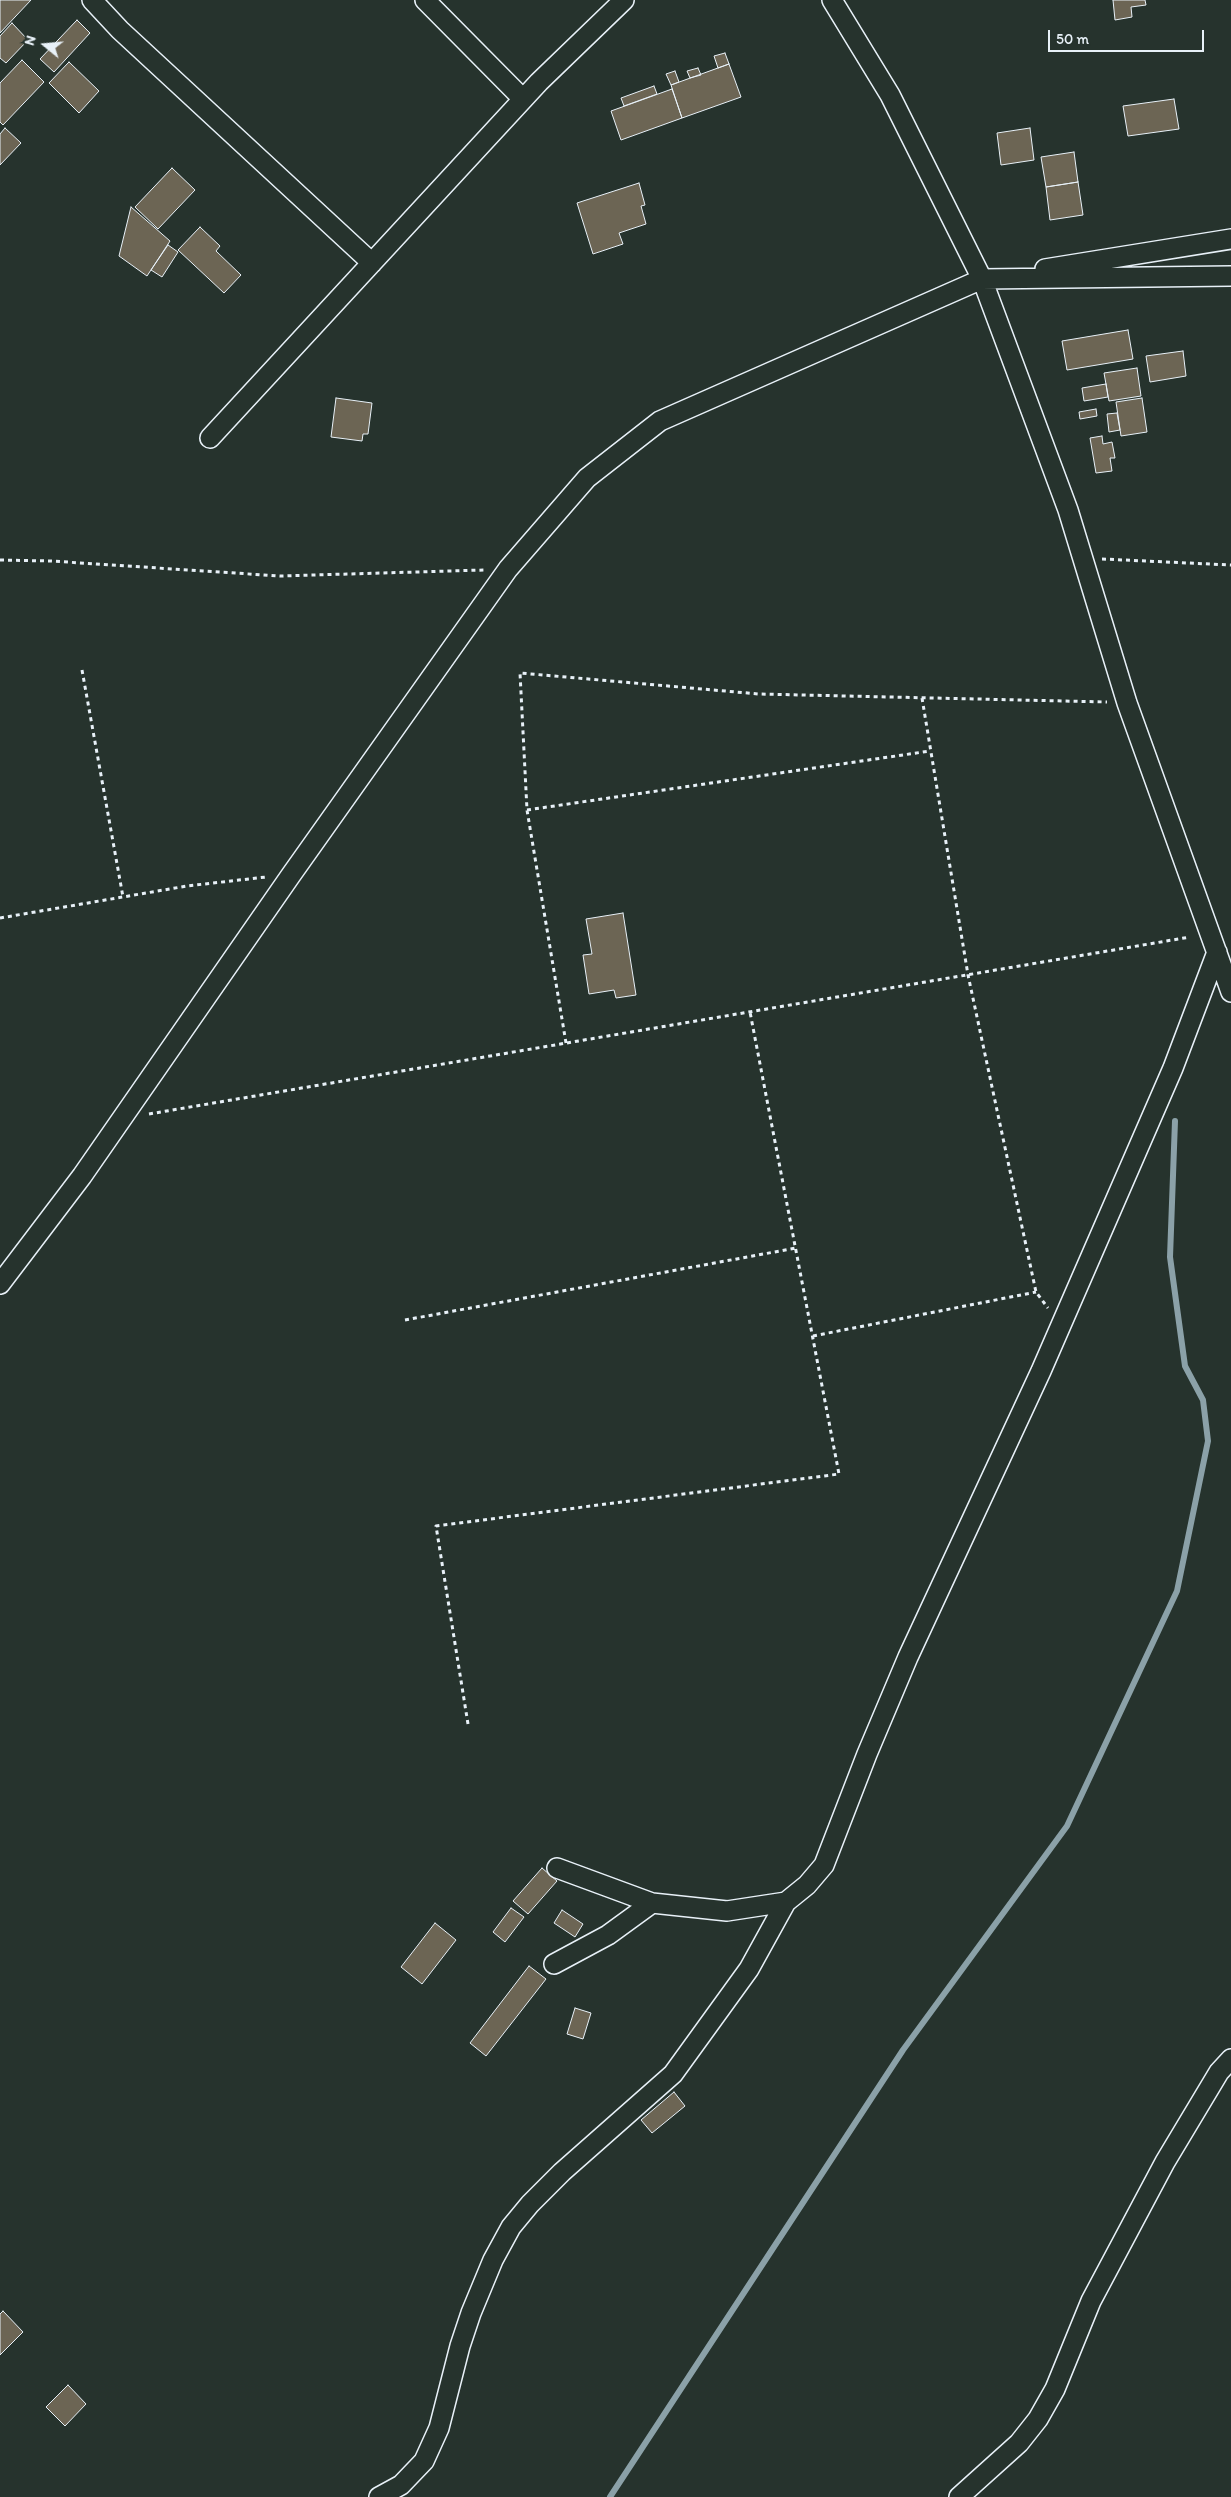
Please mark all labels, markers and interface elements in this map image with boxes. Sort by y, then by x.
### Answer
north arrow [20,20,70,70]
scale bar [1051,20,1207,52]
text: 50 m [1056,30,1089,48]
text: N [21,33,40,47]

